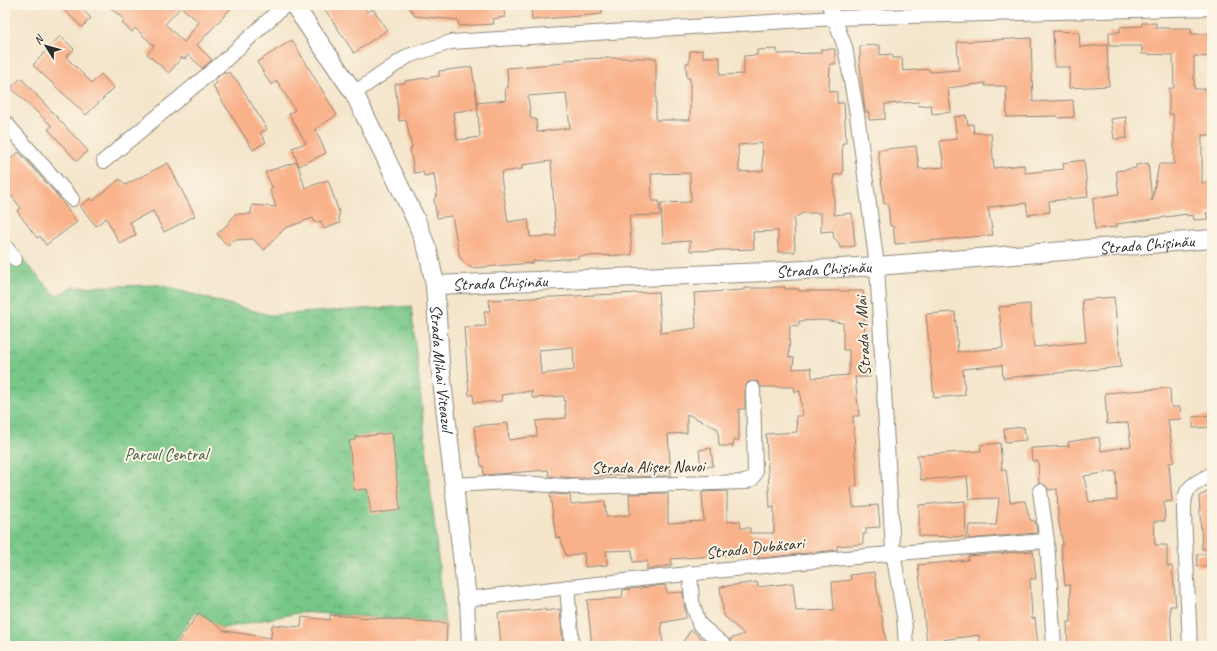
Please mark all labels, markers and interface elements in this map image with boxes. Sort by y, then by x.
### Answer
north arrow [26,26,66,66]
text: N [30,31,47,47]
street label: Strada Chișinău [1099,230,1197,259]
street label: Strada Chișinău [776,256,873,282]
street label: Strada Chișinău [452,270,550,295]
street label: Strada 1 Mai [850,294,876,377]
street label: Strada Mihai Viteazul [426,304,459,436]
park label: Parcul Central [124,444,211,465]
street label: Strada Alișer Navoi [591,455,707,478]
street label: Strada Dubăsari [705,532,807,564]

